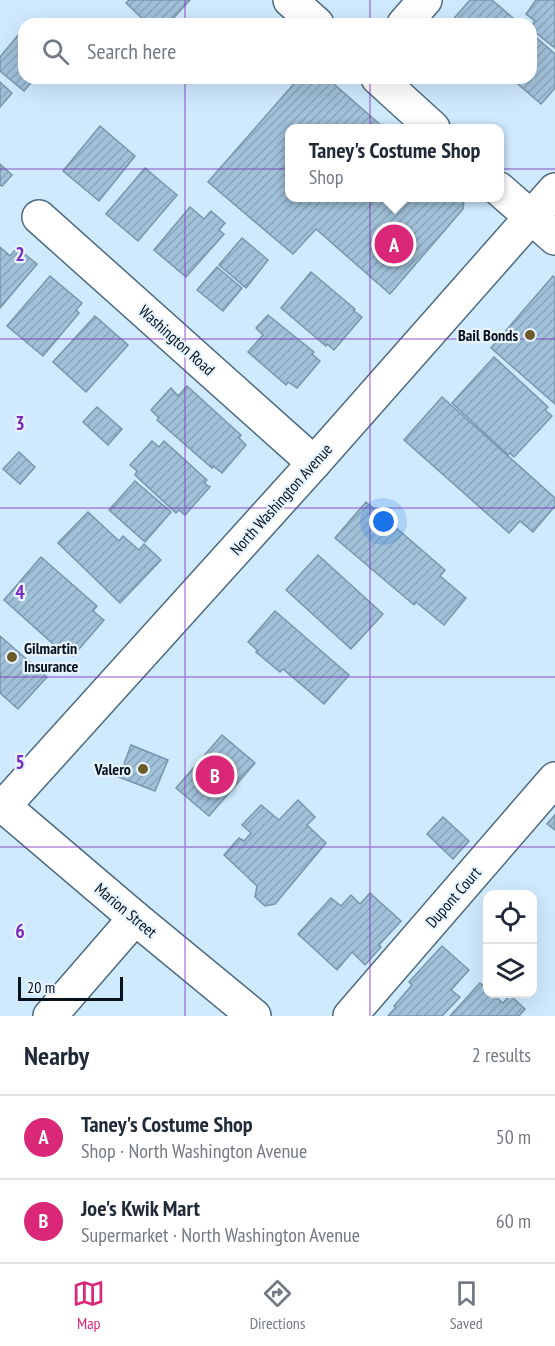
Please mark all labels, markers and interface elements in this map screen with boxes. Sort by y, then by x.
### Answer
search box [18,18,537,84]
icon: search [39,35,72,68]
text: Search here [87,37,176,65]
popup [285,124,504,202]
text: Taney's Costume Shop [309,136,480,164]
text: Shop [309,164,343,190]
pin: A [374,222,414,266]
text: 2 [15,241,25,267]
street label: Washington Road [135,301,219,379]
place label: Bail Bonds [458,325,518,345]
marker: Bail Bonds [523,328,537,342]
text: 3 [15,410,25,436]
street label: North Washington Avenue [226,439,336,559]
your location [369,507,398,536]
text: 4 [15,579,25,605]
place label: Gilmartin Insurance [24,638,79,676]
marker: Gilmartin Insurance [5,650,19,664]
text: 5 [15,749,25,775]
pin: B [196,752,234,798]
place label: Valero [94,759,131,779]
marker: Valero [136,762,150,776]
street label: Dupont Court [421,862,485,931]
street label: Marion Street [91,878,162,942]
map controls [483,890,537,998]
button: locate [483,890,537,944]
text: 6 [15,918,25,944]
button: layers [483,944,537,998]
scale bar [18,974,123,1002]
text: 20 m [27,977,55,997]
text: Nearby [24,1039,89,1072]
text: 2 results [472,1042,531,1068]
text: Taney's Costume Shop [81,1110,253,1138]
text: A [38,1124,49,1150]
text: 50 m [496,1124,531,1150]
text: Shop · North Washington Avenue [81,1138,307,1164]
text: Joe's Kwik Mart [81,1194,200,1222]
text: B [39,1208,48,1234]
text: 60 m [496,1208,531,1234]
text: Supermarket · North Washington Avenue [81,1222,360,1248]
tab: Map [72,1277,105,1333]
tab: Directions [250,1277,305,1333]
tab: Saved [450,1277,483,1333]

